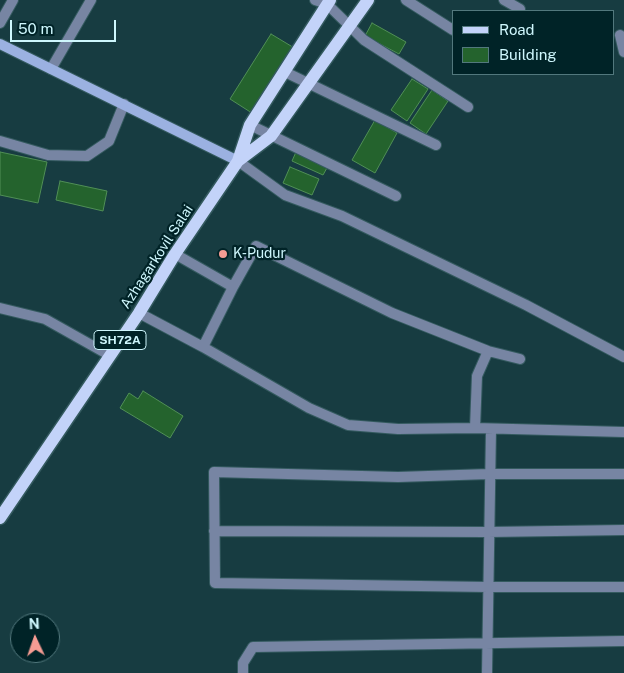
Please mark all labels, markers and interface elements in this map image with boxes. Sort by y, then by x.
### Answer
scale bar [12,10,119,42]
legend [452,10,614,75]
text: 50 m [18,20,53,37]
text: Road [499,21,535,38]
text: Building [499,46,557,63]
street label: Azhagarkovil Salai [117,202,197,312]
place label: K-Pudur [233,246,286,262]
marker: K-Pudur [217,248,229,260]
road number: SH72A [94,330,146,350]
north arrow [10,613,60,663]
text: N [28,616,40,632]

